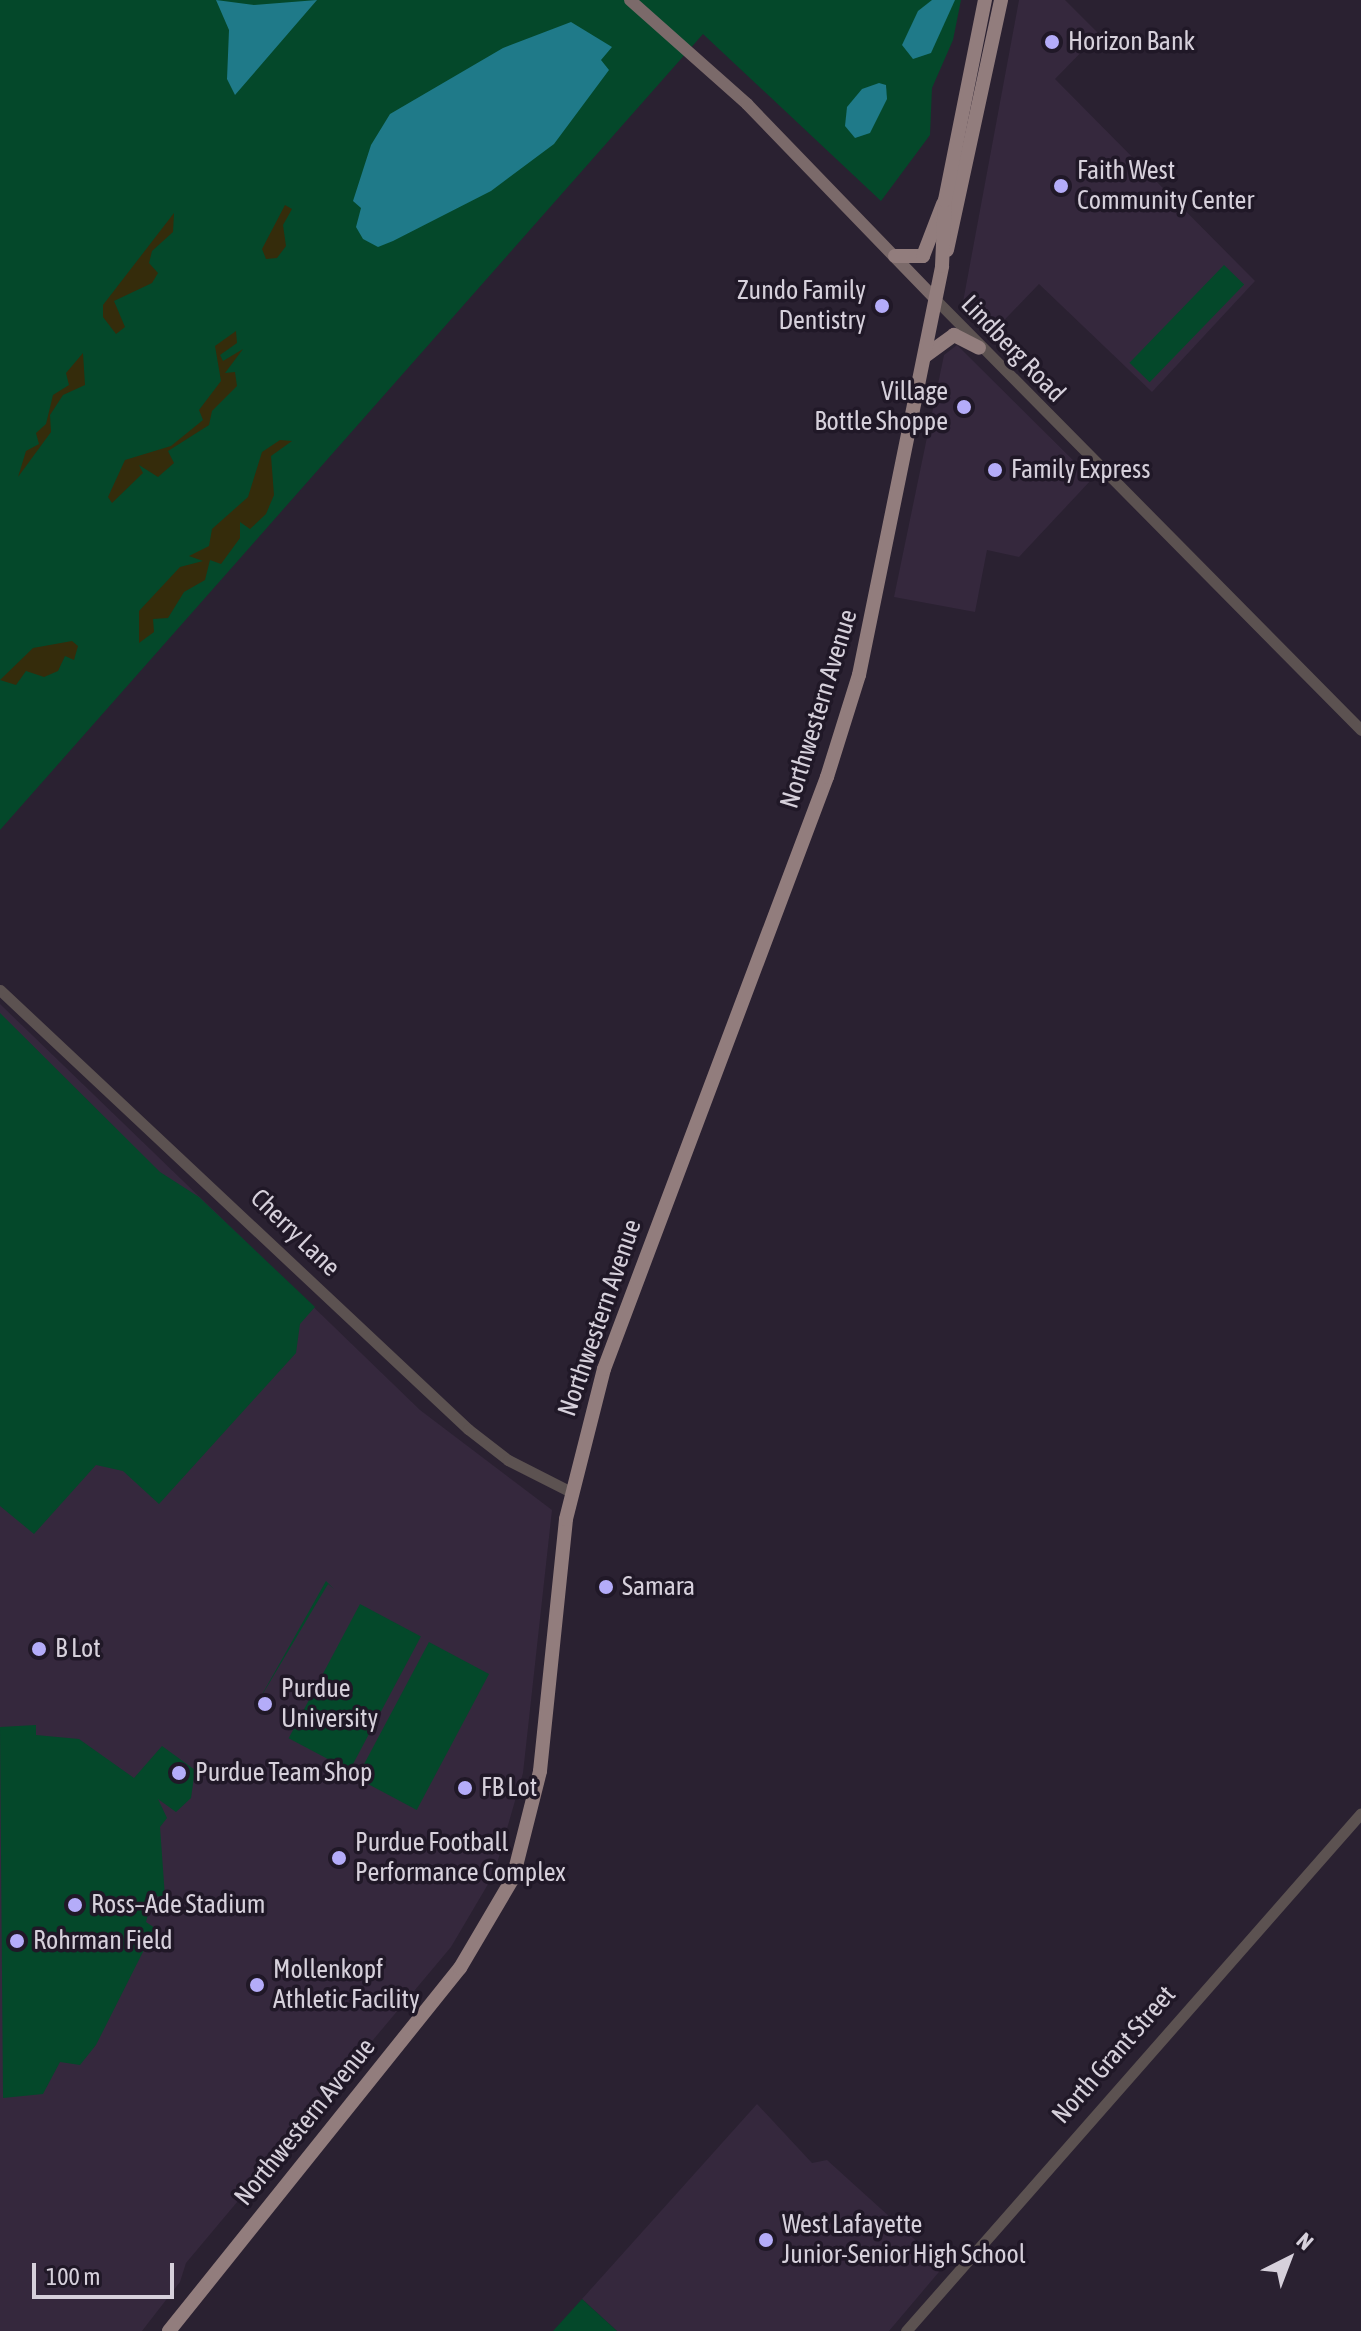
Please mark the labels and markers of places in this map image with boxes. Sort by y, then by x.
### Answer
place label: Horizon Bank [1068,26,1195,58]
marker: Horizon Bank [1043,33,1061,51]
place label: Faith West Community Center [1077,155,1254,216]
marker: Faith West Community Center [1052,177,1070,195]
place label: Zundo Family Dentistry [737,275,866,336]
marker: Zundo Family Dentistry [873,297,891,315]
place label: Village Bottle Shoppe [814,376,948,438]
marker: Village Bottle Shoppe [955,398,973,416]
place label: Family Express [1011,454,1150,486]
marker: Family Express [986,461,1004,479]
place label: Samara [622,1571,695,1603]
marker: Samara [597,1578,615,1596]
place label: B Lot [55,1633,101,1665]
marker: B Lot [30,1640,48,1658]
place label: Purdue University [281,1673,378,1734]
marker: Purdue University [256,1695,274,1713]
place label: Purdue Team Shop [195,1757,372,1789]
marker: Purdue Team Shop [170,1764,188,1782]
place label: FB Lot [481,1772,537,1804]
marker: FB Lot [456,1779,474,1797]
place label: Purdue Football Performance Complex [355,1827,566,1888]
marker: Purdue Football Performance Complex [330,1849,348,1867]
place label: Ross–Ade Stadium [91,1889,265,1921]
marker: Ross–Ade Stadium [66,1896,84,1914]
place label: Rohrman Field [33,1925,173,1957]
marker: Rohrman Field [8,1932,26,1950]
place label: Mollenkopf Athletic Facility [273,1954,420,2016]
marker: Mollenkopf Athletic Facility [248,1976,266,1994]
place label: West Lafayette Junior-Senior High School [782,2209,1026,2270]
marker: West Lafayette Junior-Senior High School [757,2231,775,2249]

